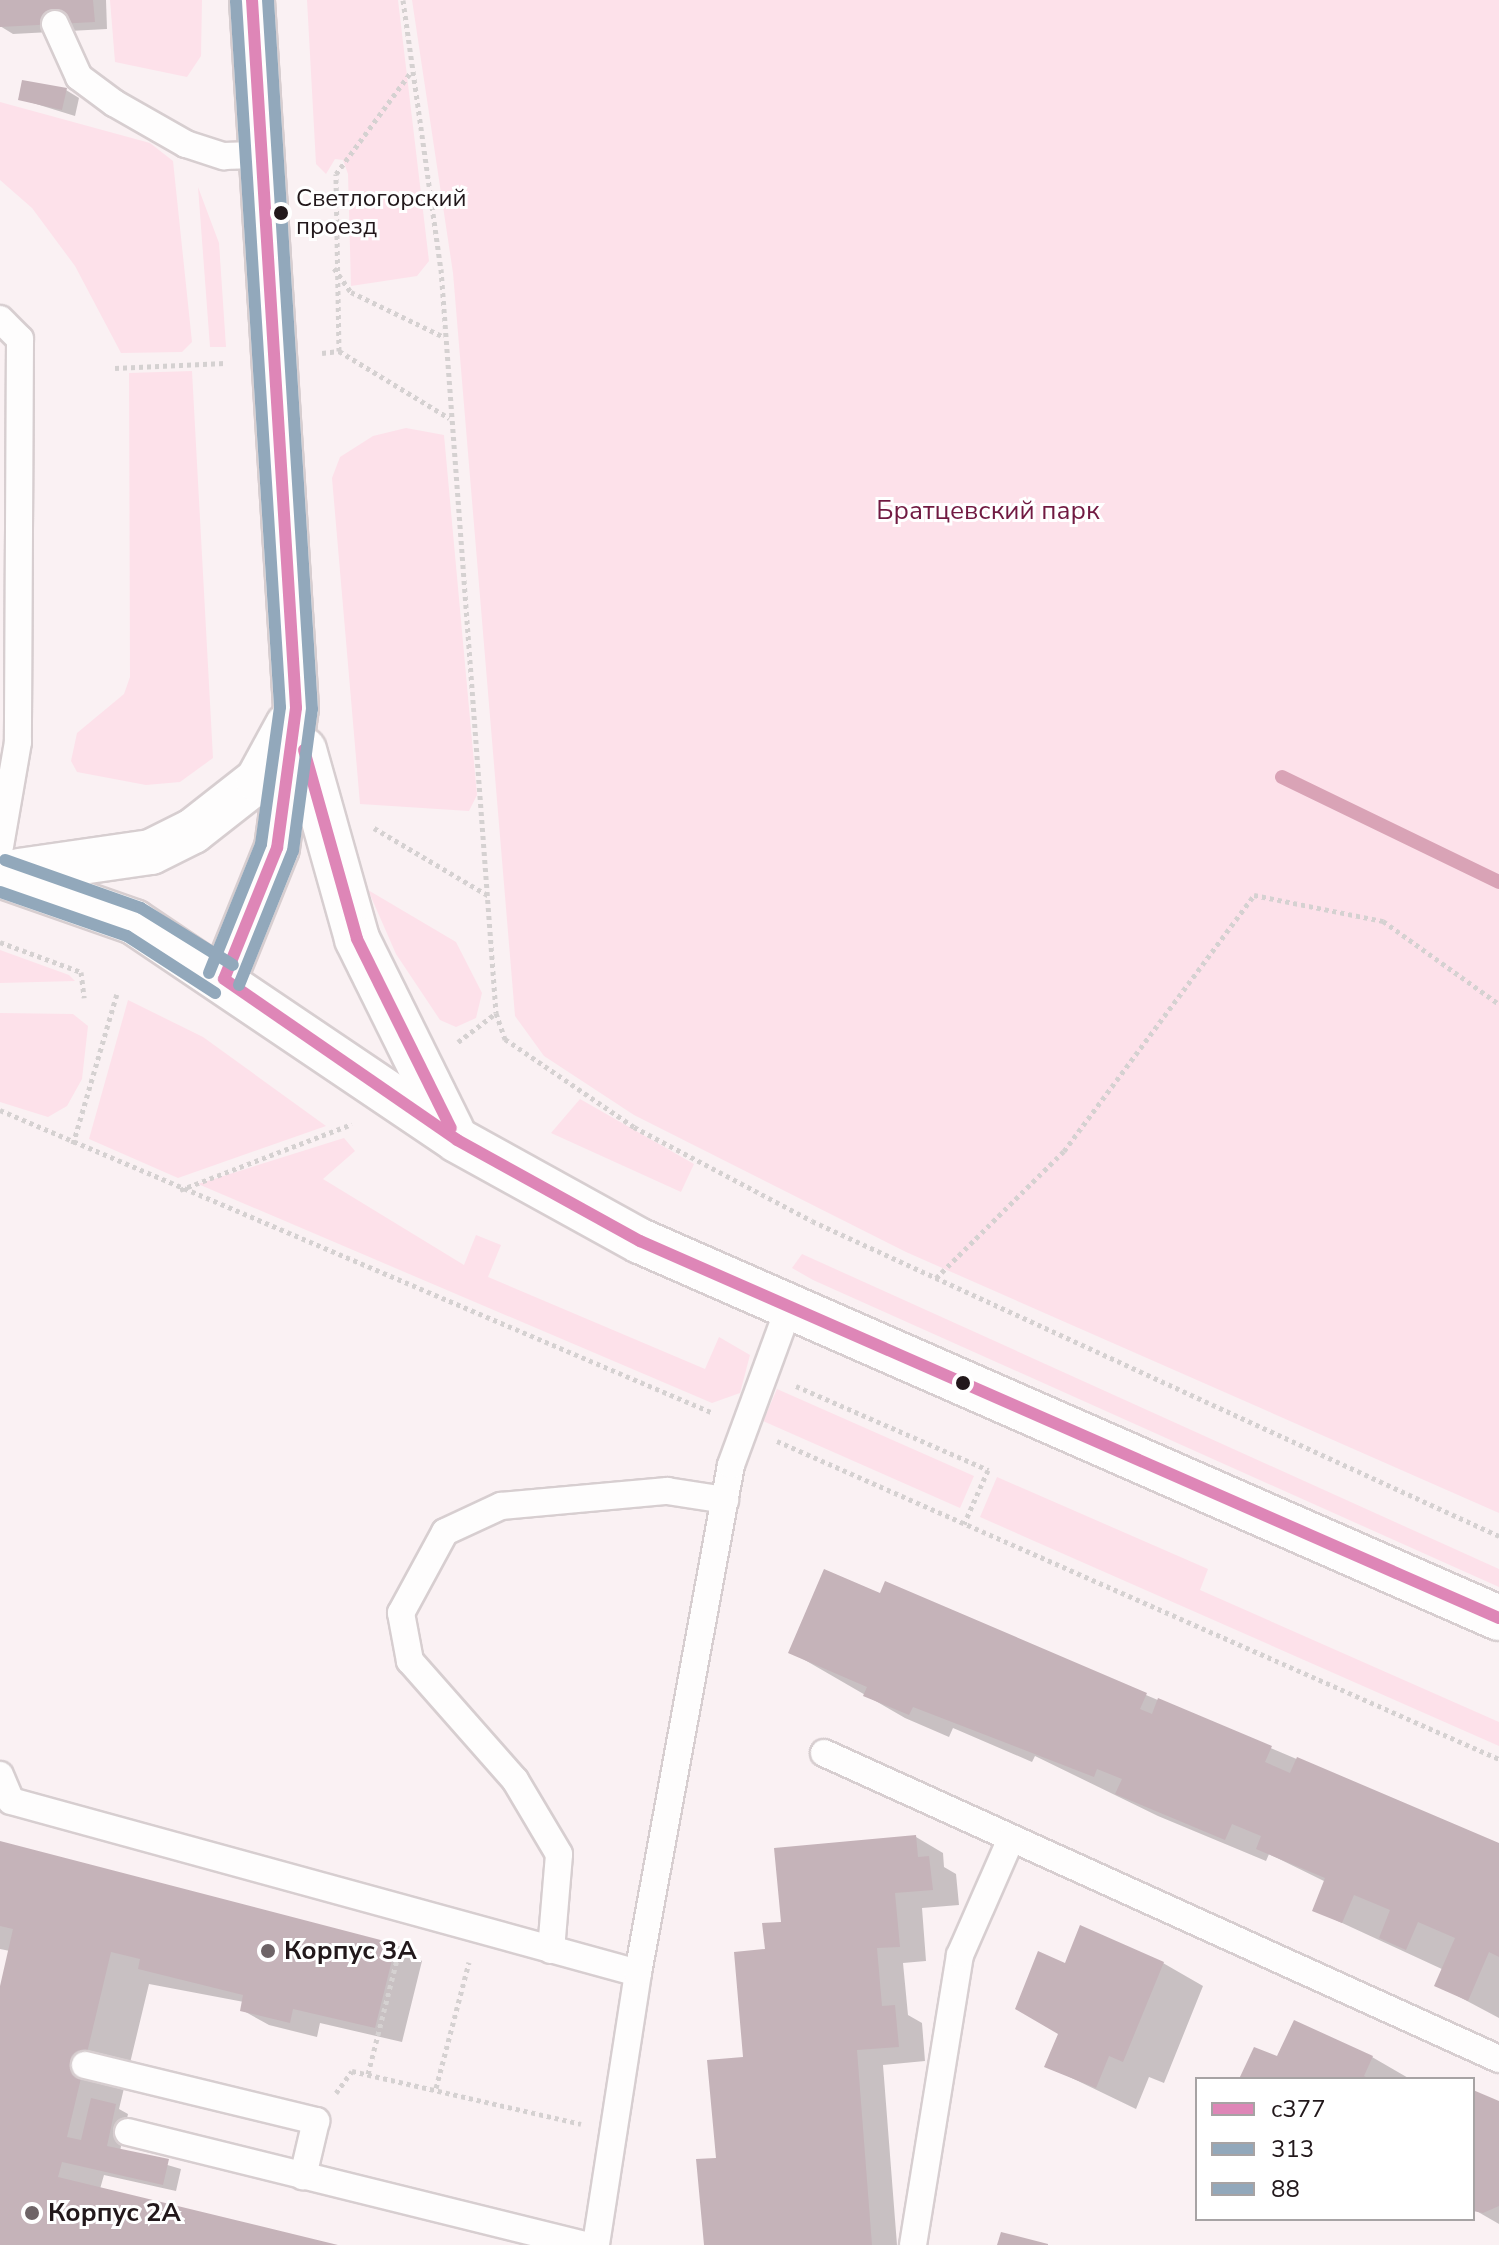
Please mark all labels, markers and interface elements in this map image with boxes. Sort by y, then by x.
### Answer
place label: Светлогорский проезд [296,185,467,241]
marker: Светлогорский проезд [273,205,289,221]
park label: Братцевский парк [876,495,1100,527]
unlabelled marker [955,1375,971,1391]
place label: Корпус 3А [284,1935,417,1967]
marker: Корпус 3А [259,1942,277,1960]
legend [1195,2077,1475,2221]
text: с377 [1271,2093,1326,2125]
text: 313 [1271,2133,1314,2165]
text: 88 [1271,2173,1300,2205]
place label: Корпус 2А [48,2197,181,2229]
marker: Корпус 2А [23,2204,41,2222]

